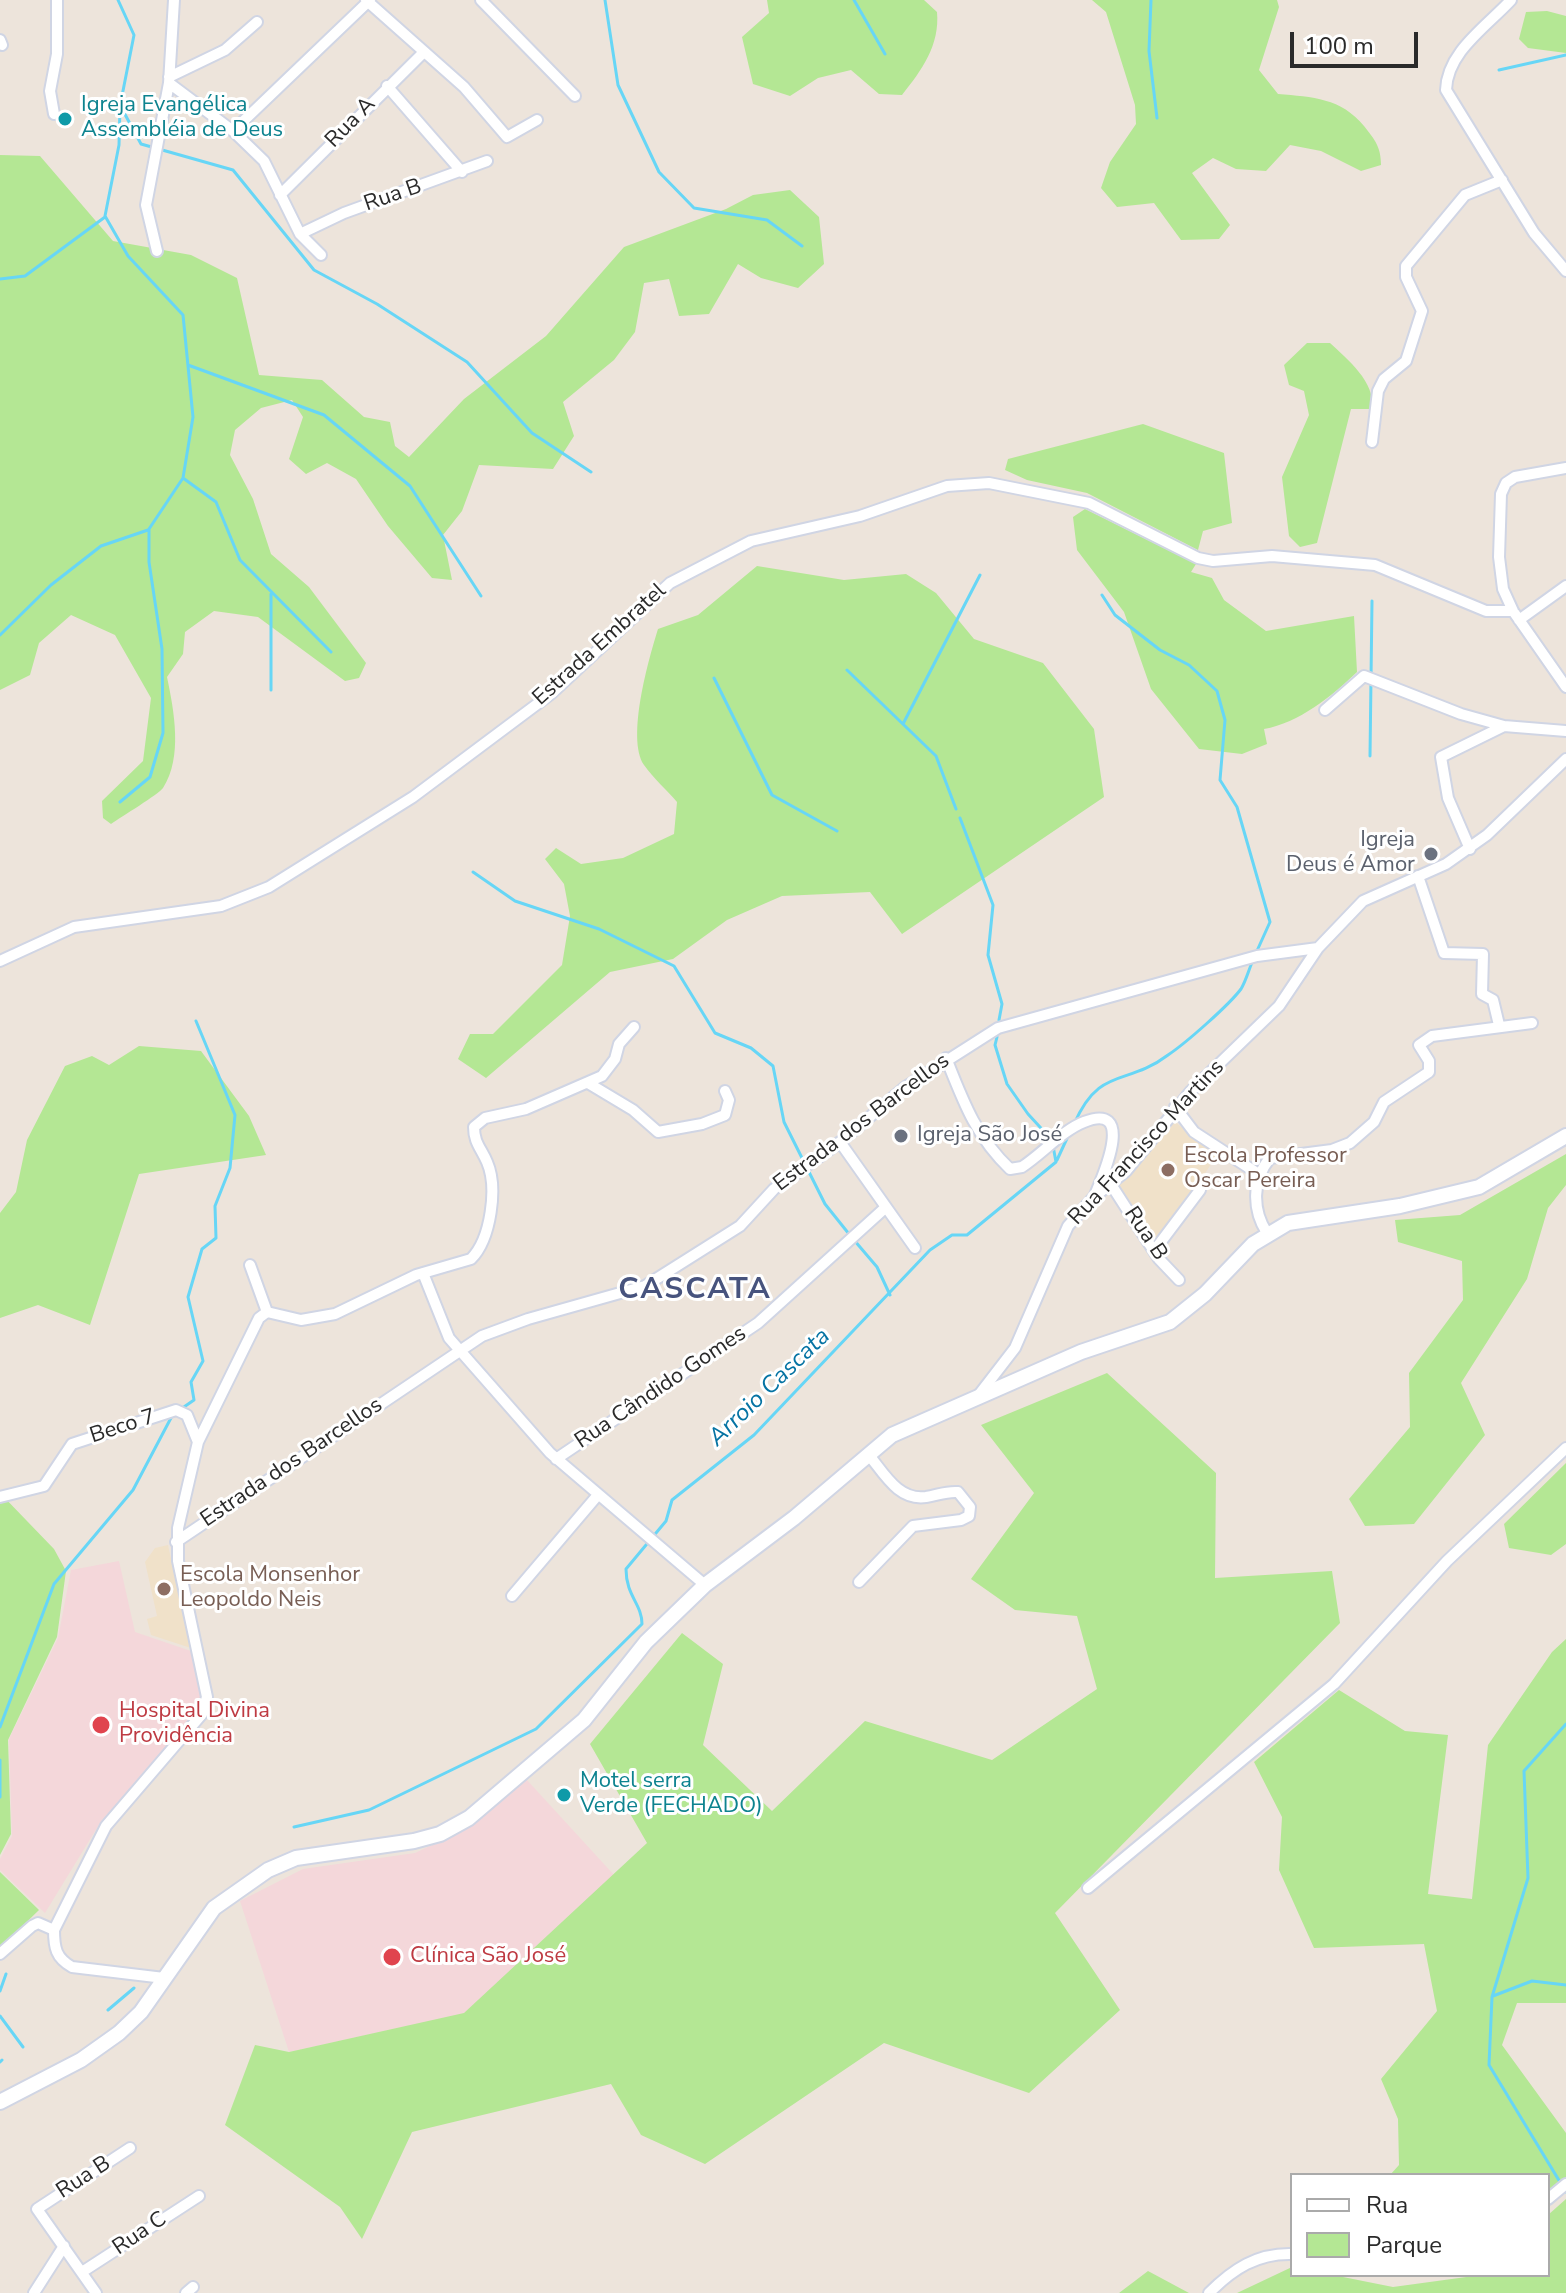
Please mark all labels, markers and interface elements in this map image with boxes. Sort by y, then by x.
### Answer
scale bar [1294,16,1422,66]
text: 100 m [1304,30,1374,62]
street label: Rua A [321,92,381,154]
place label: Igreja Evangélica Assembléia de Deus [81,93,283,144]
marker: Igreja Evangélica Assembléia de Deus [56,110,74,128]
street label: Rua B [361,174,425,218]
street label: Estrada Embratel [528,578,672,712]
place label: Igreja Deus é Amor [1286,828,1415,880]
marker: Igreja Deus é Amor [1422,845,1440,863]
street label: Estrada dos Barcellos [769,1048,955,1198]
street label: Rua Francisco Martins [1063,1055,1231,1231]
place label: Igreja São José [917,1123,1062,1149]
marker: Igreja São José [892,1127,910,1145]
place label: Escola Professor Oscar Pereira [1184,1144,1347,1196]
marker: Escola Professor Oscar Pereira [1159,1161,1177,1179]
street label: Rua B [1117,1202,1173,1266]
district label: CASCATA [618,1273,772,1309]
street label: Rua Cândido Gomes [570,1321,752,1455]
water label: Arroio Cascata [703,1323,837,1453]
street label: Estrada dos Barcellos [196,1392,388,1534]
street label: Beco 7 [87,1404,159,1450]
place label: Escola Monsenhor Leopoldo Neis [180,1563,360,1614]
marker: Escola Monsenhor Leopoldo Neis [155,1580,173,1598]
place label: Hospital Divina Providência [119,1699,270,1750]
marker: Hospital Divina Providência [90,1714,112,1736]
place label: Motel serra Verde (FECHADO) [580,1769,763,1820]
marker: Motel serra Verde (FECHADO) [555,1786,573,1804]
place label: Clínica São José [410,1944,566,1970]
marker: Clínica São José [381,1946,403,1968]
street label: Rua B [52,2151,116,2205]
legend [1290,2173,1550,2277]
text: Rua [1366,2189,1408,2221]
street label: Rua C [108,2207,172,2261]
text: Parque [1366,2229,1442,2261]

